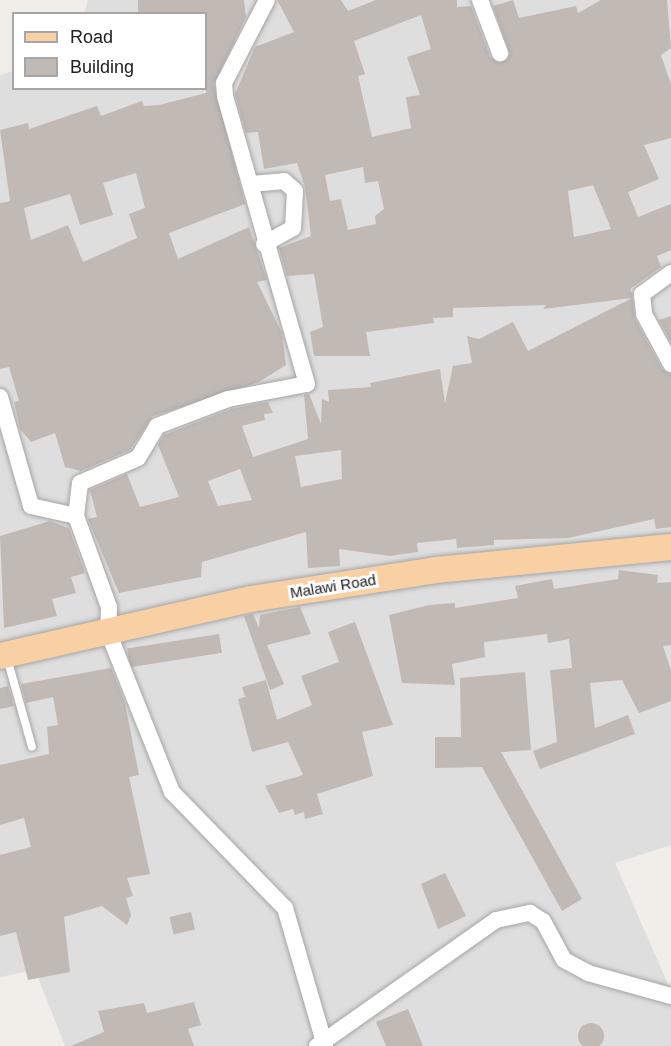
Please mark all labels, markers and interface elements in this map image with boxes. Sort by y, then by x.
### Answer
legend [12,12,207,90]
text: Road [70,27,113,47]
text: Building [70,57,134,77]
street label: Malawi Road [289,570,377,602]

